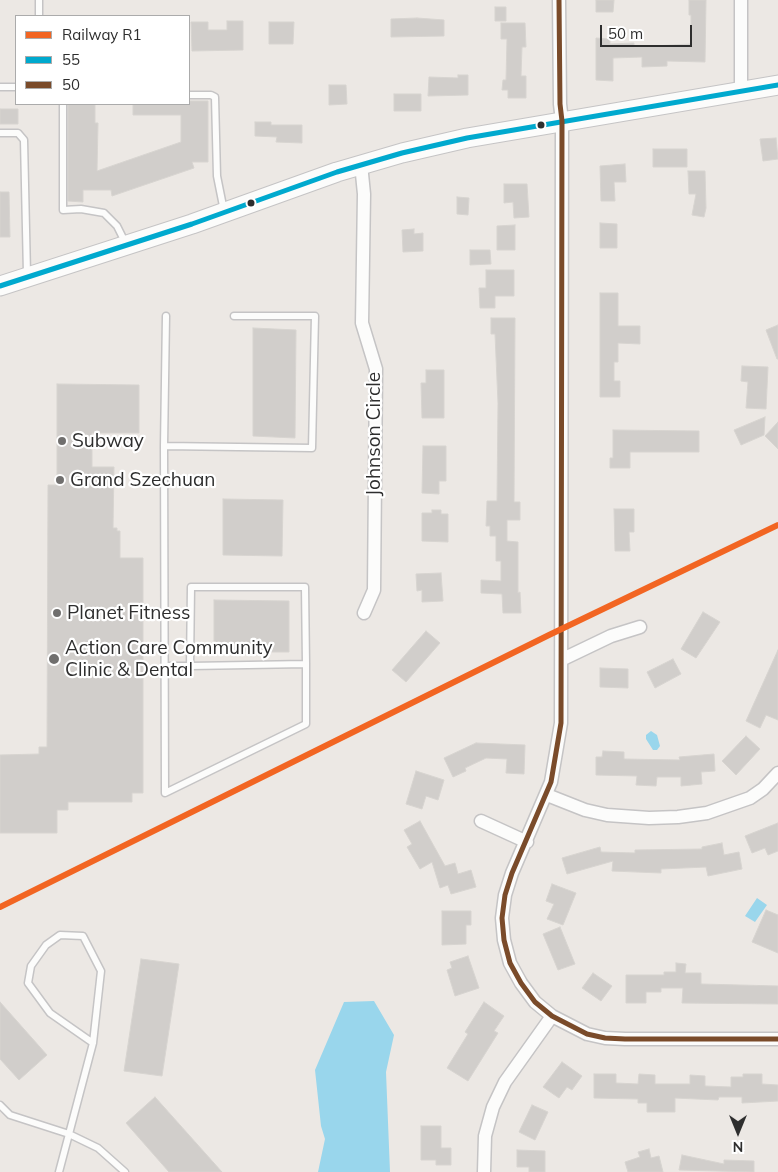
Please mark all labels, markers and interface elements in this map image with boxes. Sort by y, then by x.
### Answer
legend [15,15,190,105]
scale bar [603,15,696,47]
text: 50 m [608,24,643,43]
text: Railway R1 [62,25,142,44]
text: 55 [62,50,80,69]
text: 50 [62,75,80,94]
unlabelled marker [536,120,546,130]
unlabelled marker [246,198,256,208]
street label: Johnson Circle [363,372,385,496]
place label: Subway [72,430,144,452]
marker: Subway [56,435,68,447]
place label: Grand Szechuan [70,469,215,491]
marker: Grand Szechuan [54,474,66,486]
place label: Planet Fitness [67,602,191,624]
marker: Planet Fitness [51,607,63,619]
place label: Action Care Community Clinic & Dental [65,637,273,681]
marker: Action Care Community Clinic & Dental [47,652,61,666]
north arrow [713,1107,763,1157]
text: N [733,1138,743,1156]

